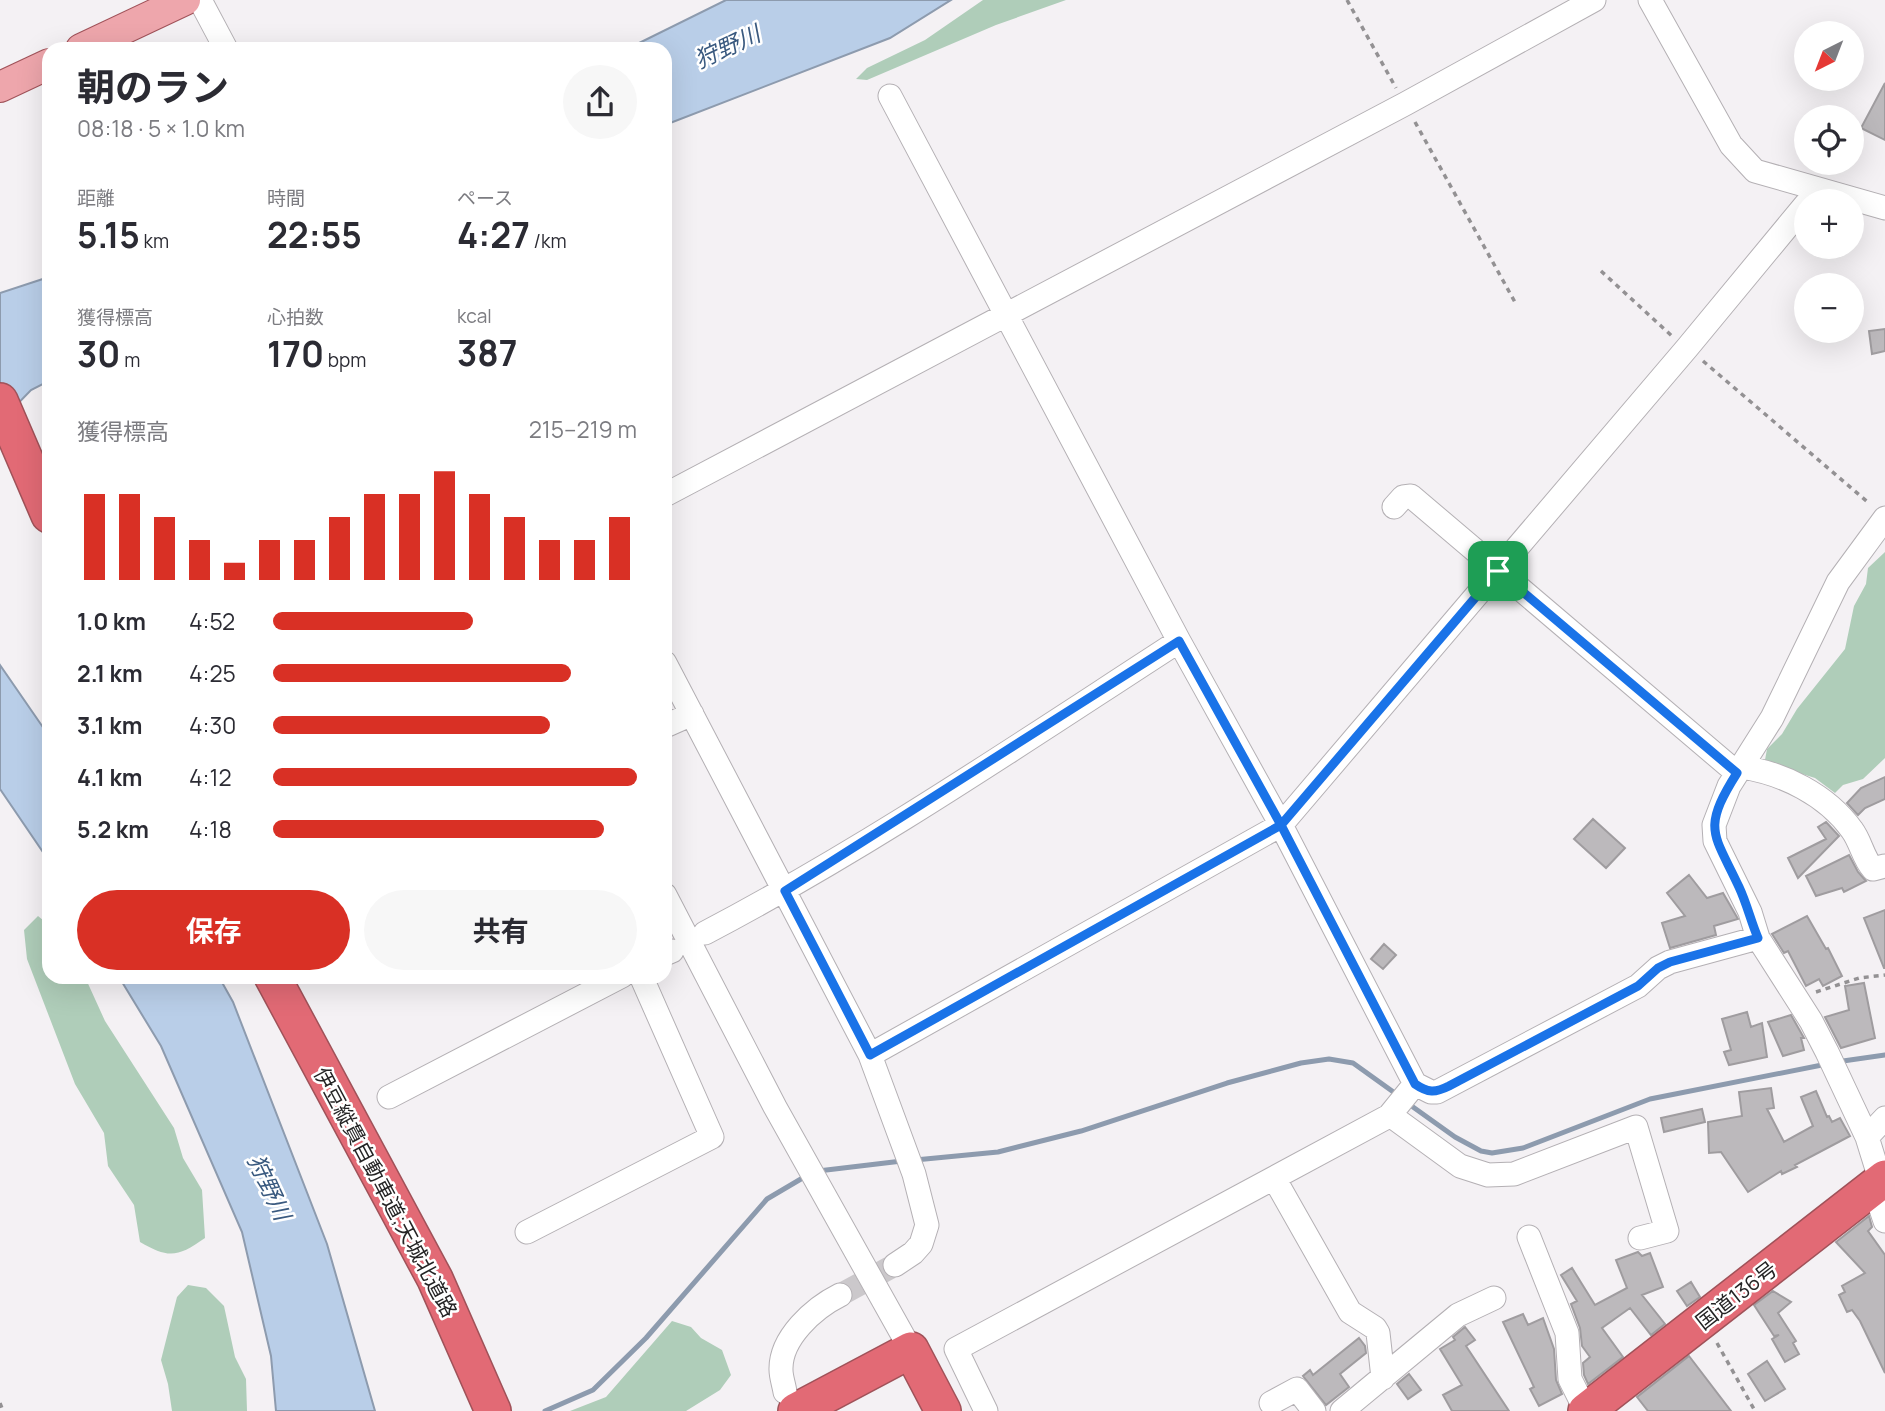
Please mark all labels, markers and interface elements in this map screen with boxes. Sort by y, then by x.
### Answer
water label: 狩野川 [689,16,768,75]
north arrow [1794,21,1864,91]
map controls [1794,21,1864,343]
text: 朝のラン [77,60,229,112]
button: share [563,65,637,139]
button: locate [1794,105,1864,175]
text: 08:18 · 5 × 1.0 km [77,112,245,144]
text: 距離 [77,185,115,211]
text: 時間 [267,185,305,211]
text: ペース [457,185,513,211]
button: + [1794,189,1864,259]
text: 5.15 [77,211,140,259]
text: 22:55 [267,211,362,259]
text: 4:27 [457,211,530,259]
text: km [140,228,169,254]
text: /km [530,228,567,254]
button: − [1794,273,1864,343]
text: kcal [457,303,492,329]
text: 獲得標高 [77,304,153,330]
text: 心拍数 [267,304,324,330]
text: 387 [457,329,517,377]
text: 30 [77,330,120,378]
text: 170 [267,330,324,378]
text: m [120,347,140,373]
text: bpm [324,347,366,373]
text: 215–219 m [529,413,637,445]
text: 獲得標高 [77,415,169,447]
pin [1468,541,1528,601]
icon: arrive [1479,552,1517,590]
text: 1.0 km [77,605,146,637]
text: 4:52 [189,605,235,637]
text: 2.1 km [77,657,143,689]
text: 4:25 [189,657,236,689]
text: 3.1 km [77,709,142,741]
text: 4:30 [189,709,236,741]
text: 4.1 km [77,761,142,793]
text: 4:12 [189,761,232,793]
text: 5.2 km [77,813,149,845]
text: 4:18 [189,813,232,845]
button: 保存 [77,890,350,970]
button: 共有 [364,890,637,970]
street label: 伊豆縦貫自動車道;天城北道路 [308,1062,464,1322]
water label: 狩野川 [241,1149,300,1228]
street label: 国道136号 [1690,1254,1782,1336]

